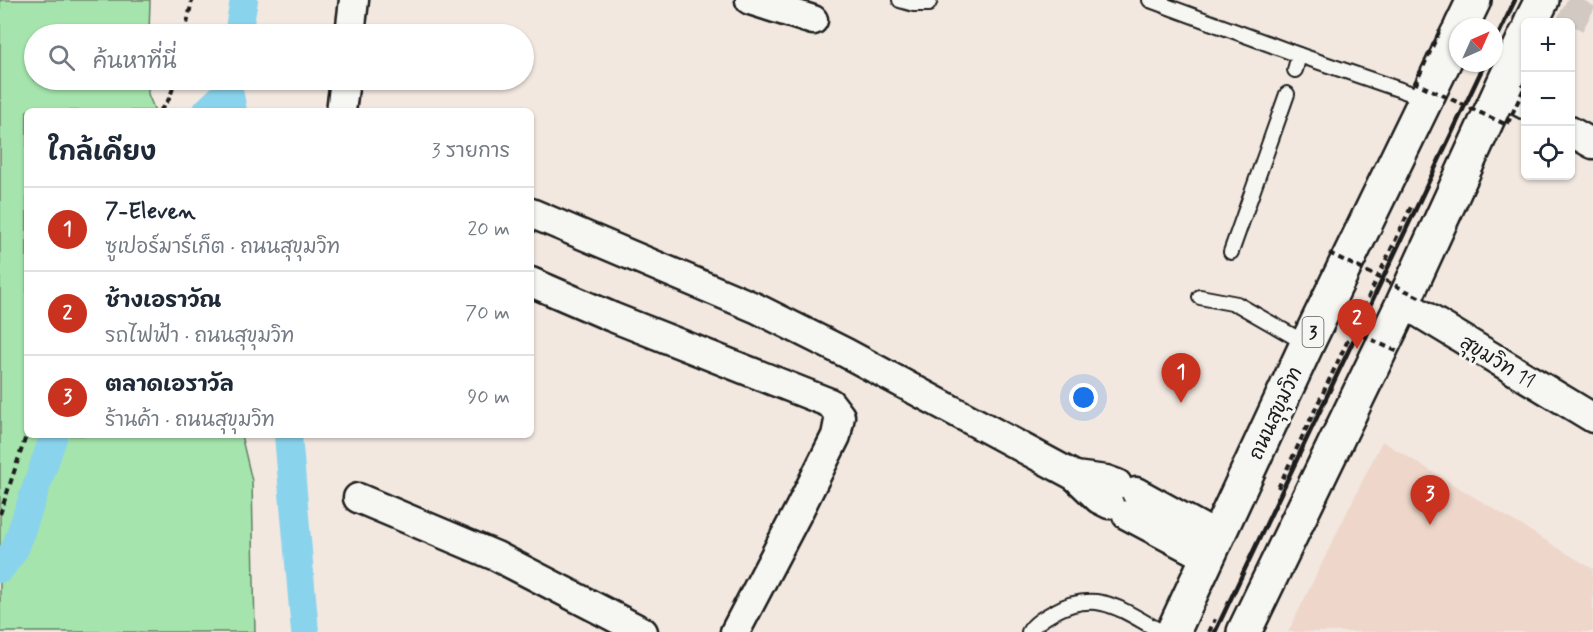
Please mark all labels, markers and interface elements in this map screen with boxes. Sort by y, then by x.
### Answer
north arrow [1449,18,1503,72]
map controls [1521,18,1575,180]
button: + [1521,18,1575,72]
search box [24,24,534,90]
icon: search [45,41,78,74]
text: ค้นหาที่นี่ [93,48,177,76]
button: − [1521,72,1575,126]
button: locate [1521,126,1575,180]
text: ใกล้เคียง [48,136,156,170]
text: 3 รายการ [431,138,510,165]
text: 7-Eleven [105,198,195,226]
text: 1 [63,216,72,243]
text: 20 m [467,216,510,243]
text: ซูเปอร์มาร์เก็ต · ถนนสุขุมวิท [105,234,340,261]
text: ช้างเอราวัณ [105,287,221,315]
text: 2 [63,300,72,327]
text: 70 m [465,300,510,327]
pin: 2 [1338,300,1376,349]
road number: 3 [1302,317,1324,347]
text: รถไฟฟ้า · ถนนสุขุมวิท [105,323,294,350]
street label: สุขุมวิท 11 [1454,329,1540,396]
pin: 1 [1162,354,1200,403]
street label: ถนนสุขุมวิท [1243,363,1311,465]
text: ตลาดเอราวัล [105,371,234,399]
your location [1069,383,1098,412]
text: 3 [63,384,72,411]
text: 90 m [467,384,510,411]
text: ร้านค้า · ถนนสุขุมวิท [105,407,275,434]
pin: 3 [1410,476,1450,525]

